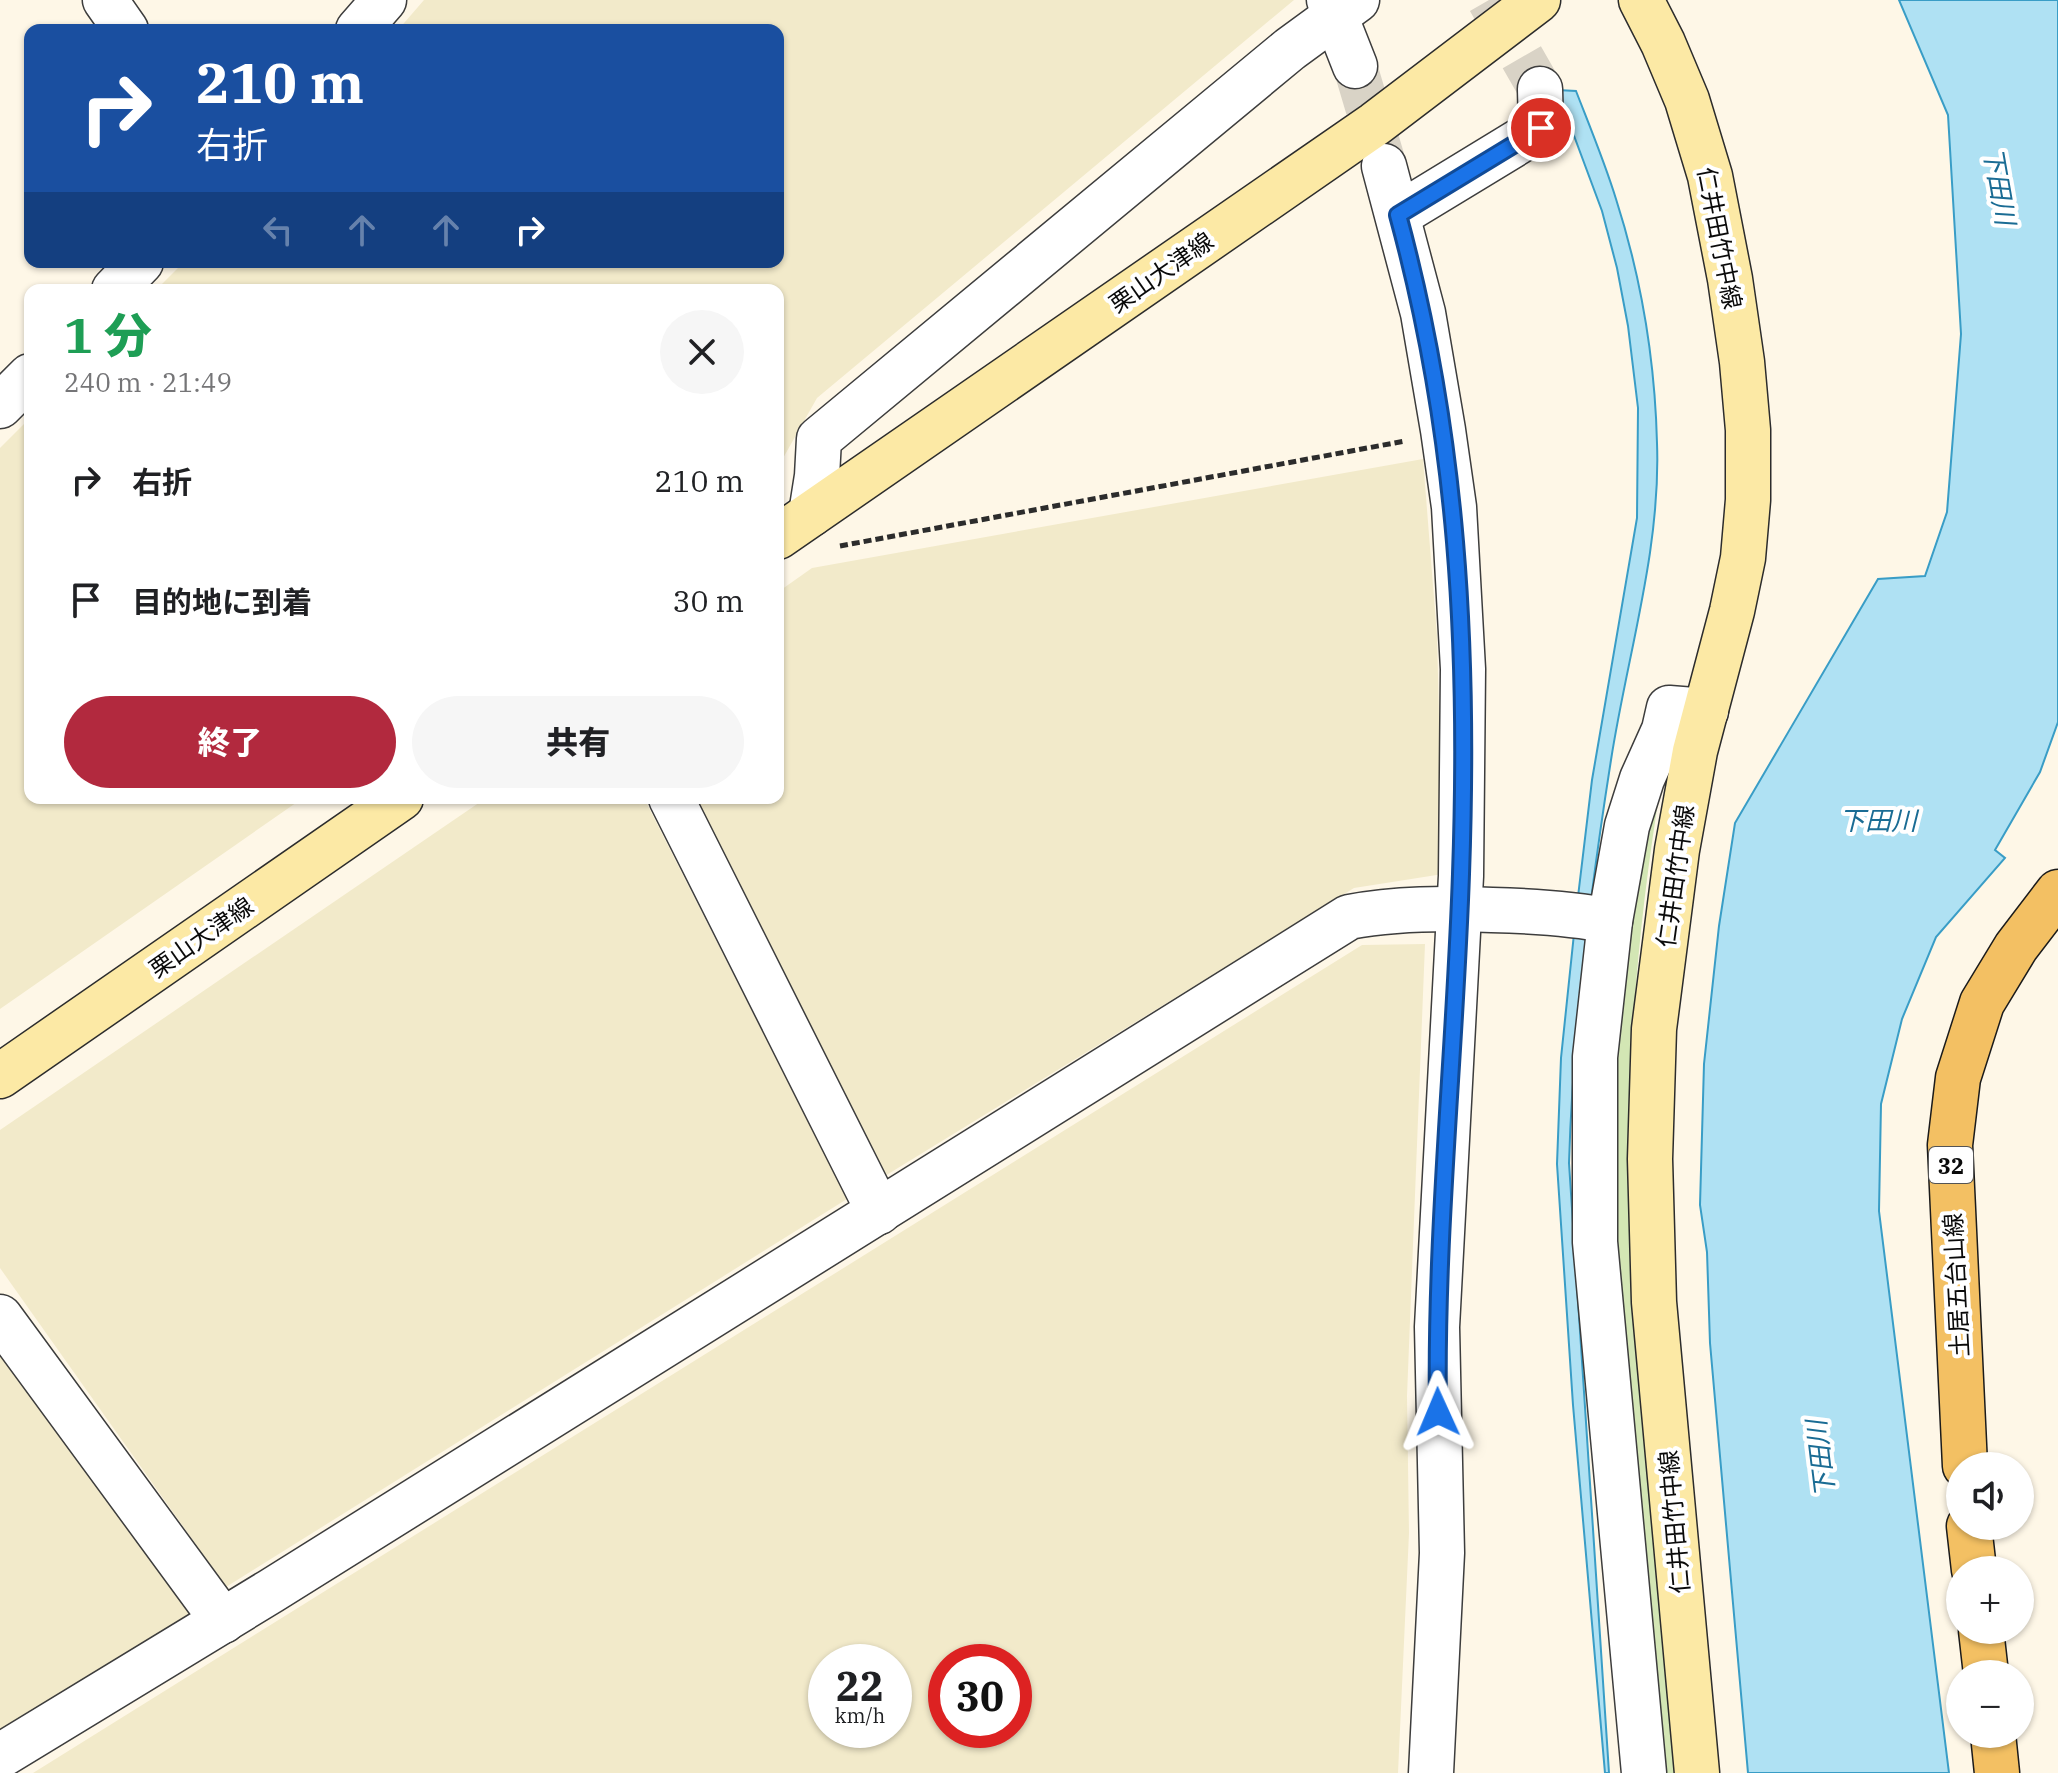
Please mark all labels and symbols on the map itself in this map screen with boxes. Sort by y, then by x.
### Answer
pin [1507,94,1575,162]
water label: 下田川 [1976,145,2024,230]
street label: 仁井田竹中線 [1691,164,1749,312]
street label: 栗山大津線 [1103,224,1219,320]
street label: 仁井田竹中線 [1649,802,1701,950]
water label: 下田川 [1839,803,1920,837]
street label: 栗山大津線 [143,889,259,985]
road number: 32 [1929,1147,1973,1183]
street label: 土居五台山線 [1936,1212,1976,1358]
position arrow [1396,1370,1480,1454]
water label: 下田川 [1798,1415,1842,1500]
street label: 仁井田竹中線 [1652,1449,1696,1595]
speed limit sign: 30 [928,1644,1032,1748]

